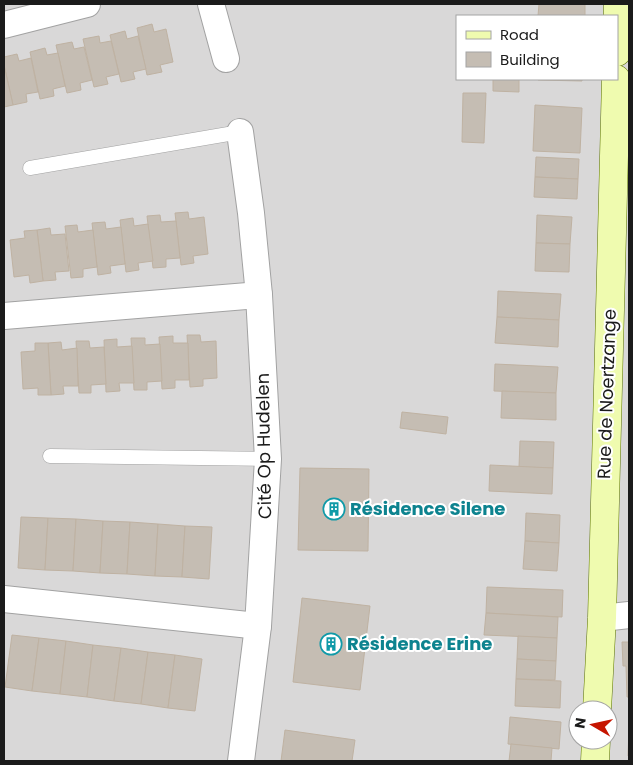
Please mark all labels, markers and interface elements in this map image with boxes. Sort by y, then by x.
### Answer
legend [456,15,618,80]
text: Road [500,24,539,45]
text: Building [500,49,560,70]
street label: Rue de Noertzange [591,308,622,480]
street label: Cité Op Hudelen [250,373,277,519]
place label: Résidence Silene [350,496,505,521]
building icon: Résidence Silene [322,497,346,521]
place label: Résidence Erine [347,631,492,656]
building icon: Résidence Erine [319,632,343,656]
north arrow [568,700,618,750]
text: N [569,716,591,730]

